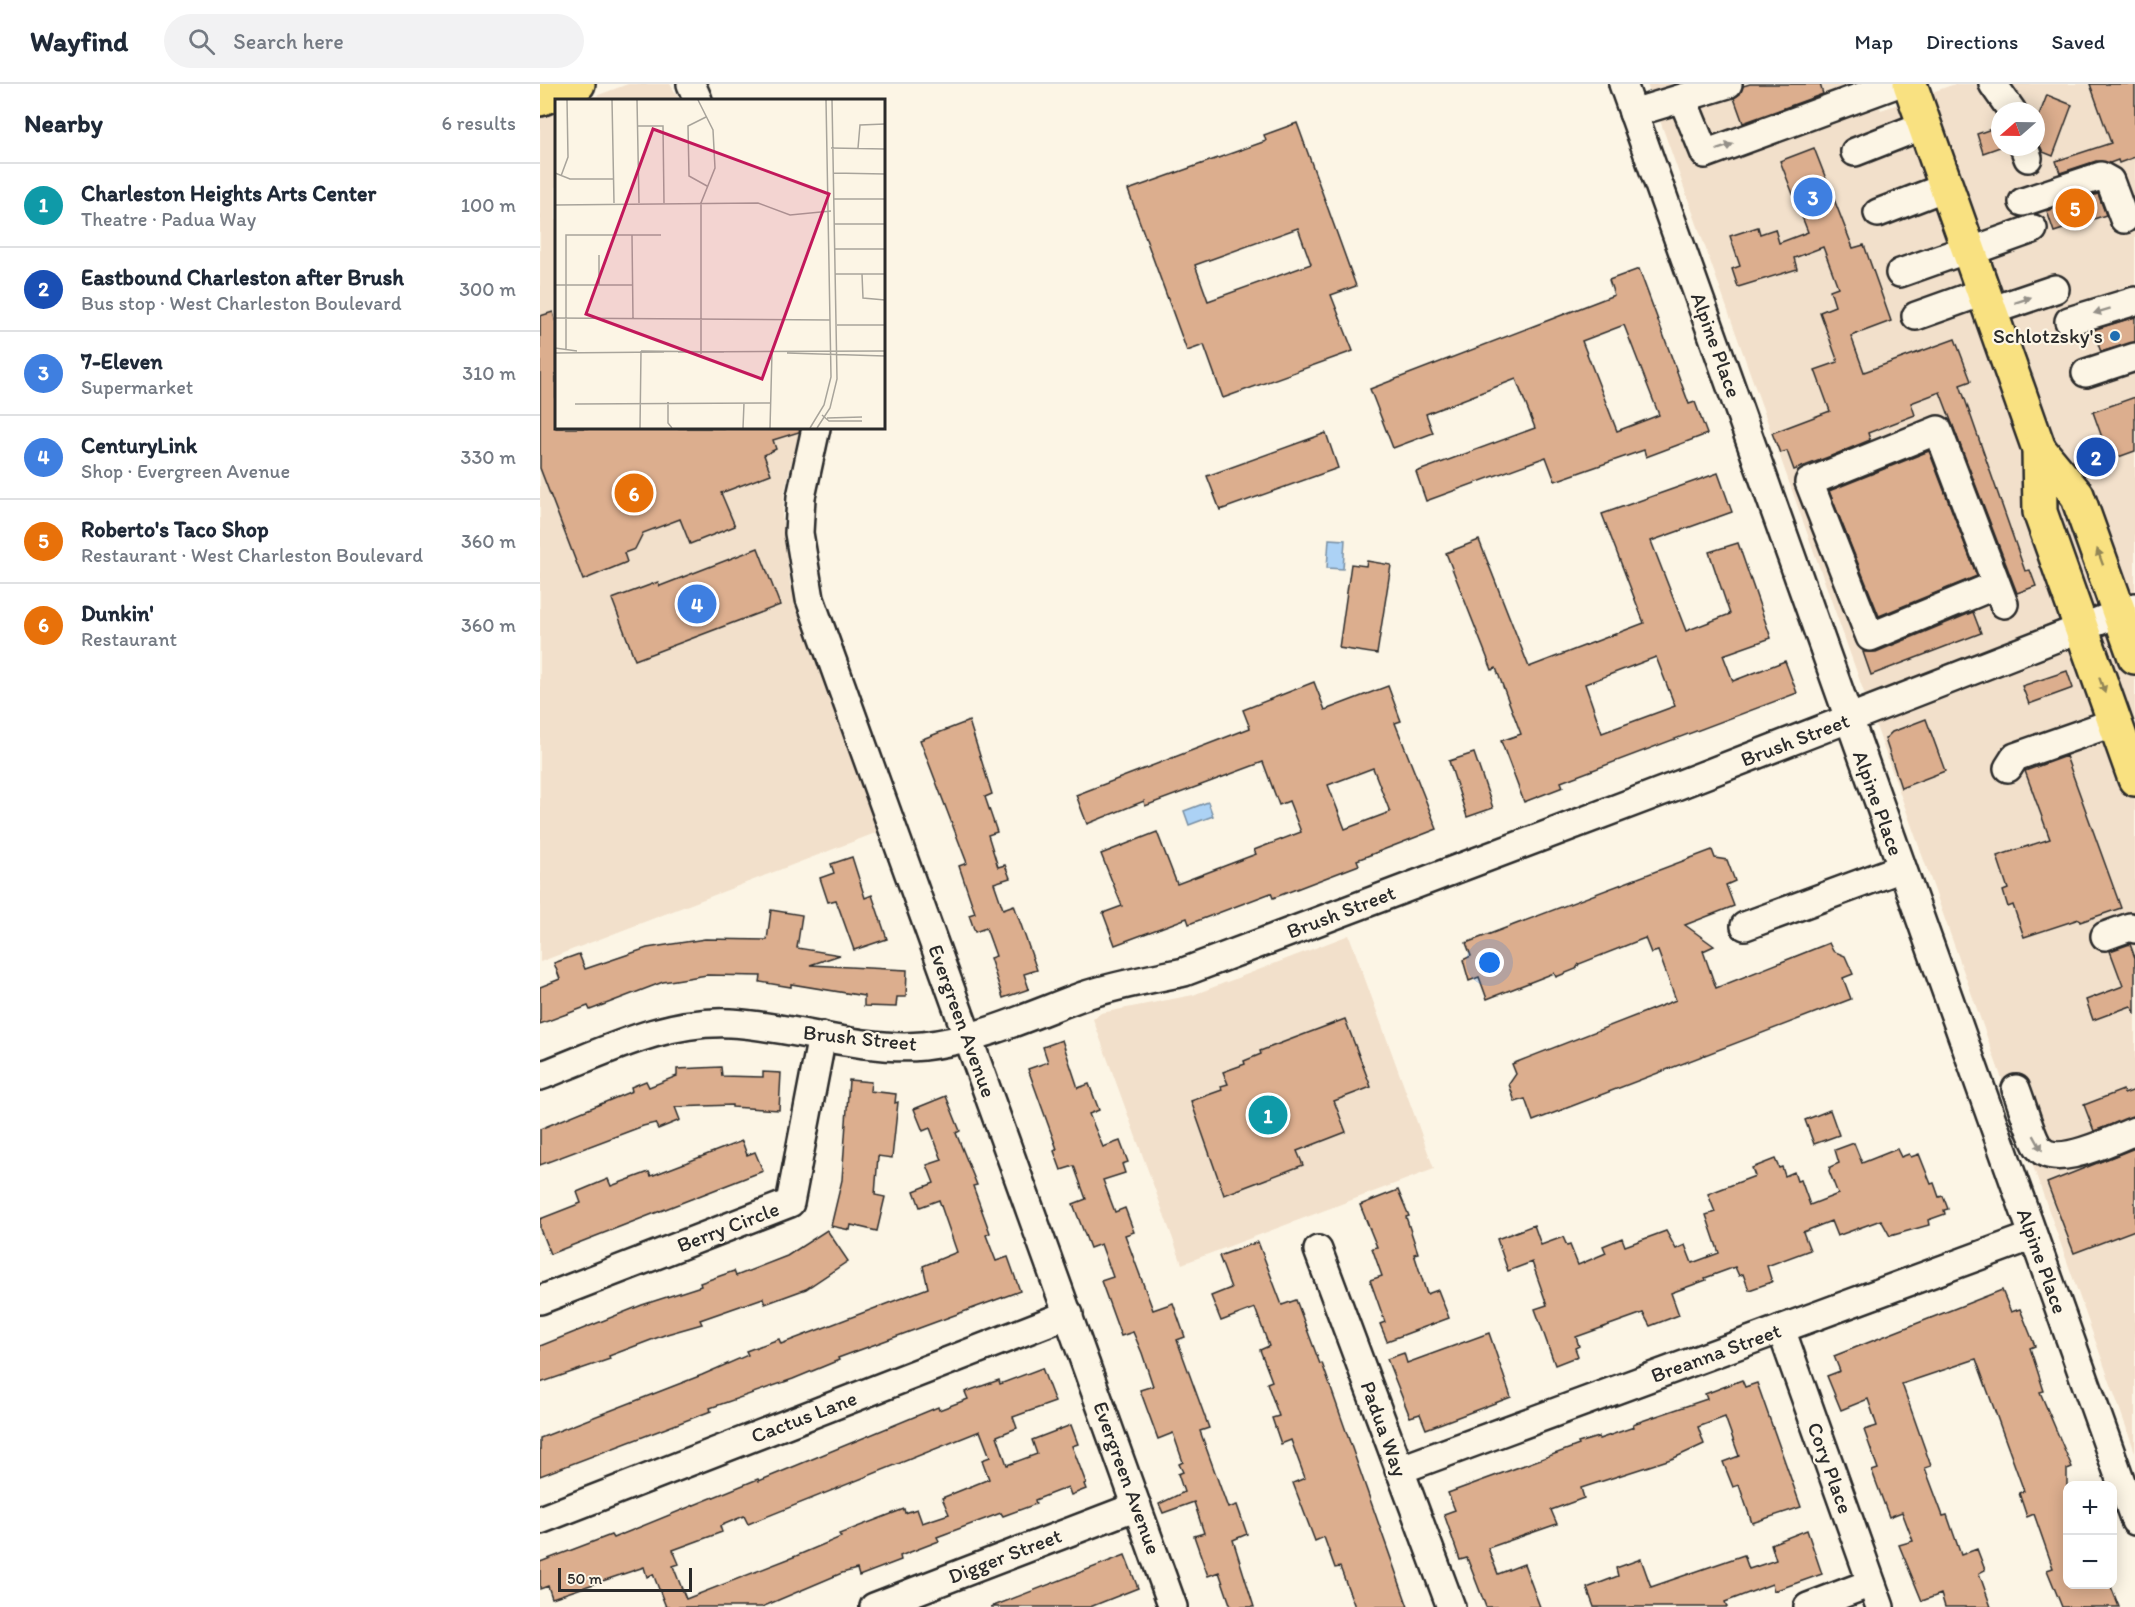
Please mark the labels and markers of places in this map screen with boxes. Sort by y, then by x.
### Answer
pin: 3 [1794,174,1832,220]
pin: 5 [2056,186,2095,230]
place label: Schlotzsky's [1993,323,2103,348]
marker: Schlotzsky's [2108,329,2122,343]
pin: 2 [2076,434,2116,479]
pin: 6 [614,470,653,516]
pin: 4 [678,582,716,626]
pin: 1 [1248,1092,1288,1138]

